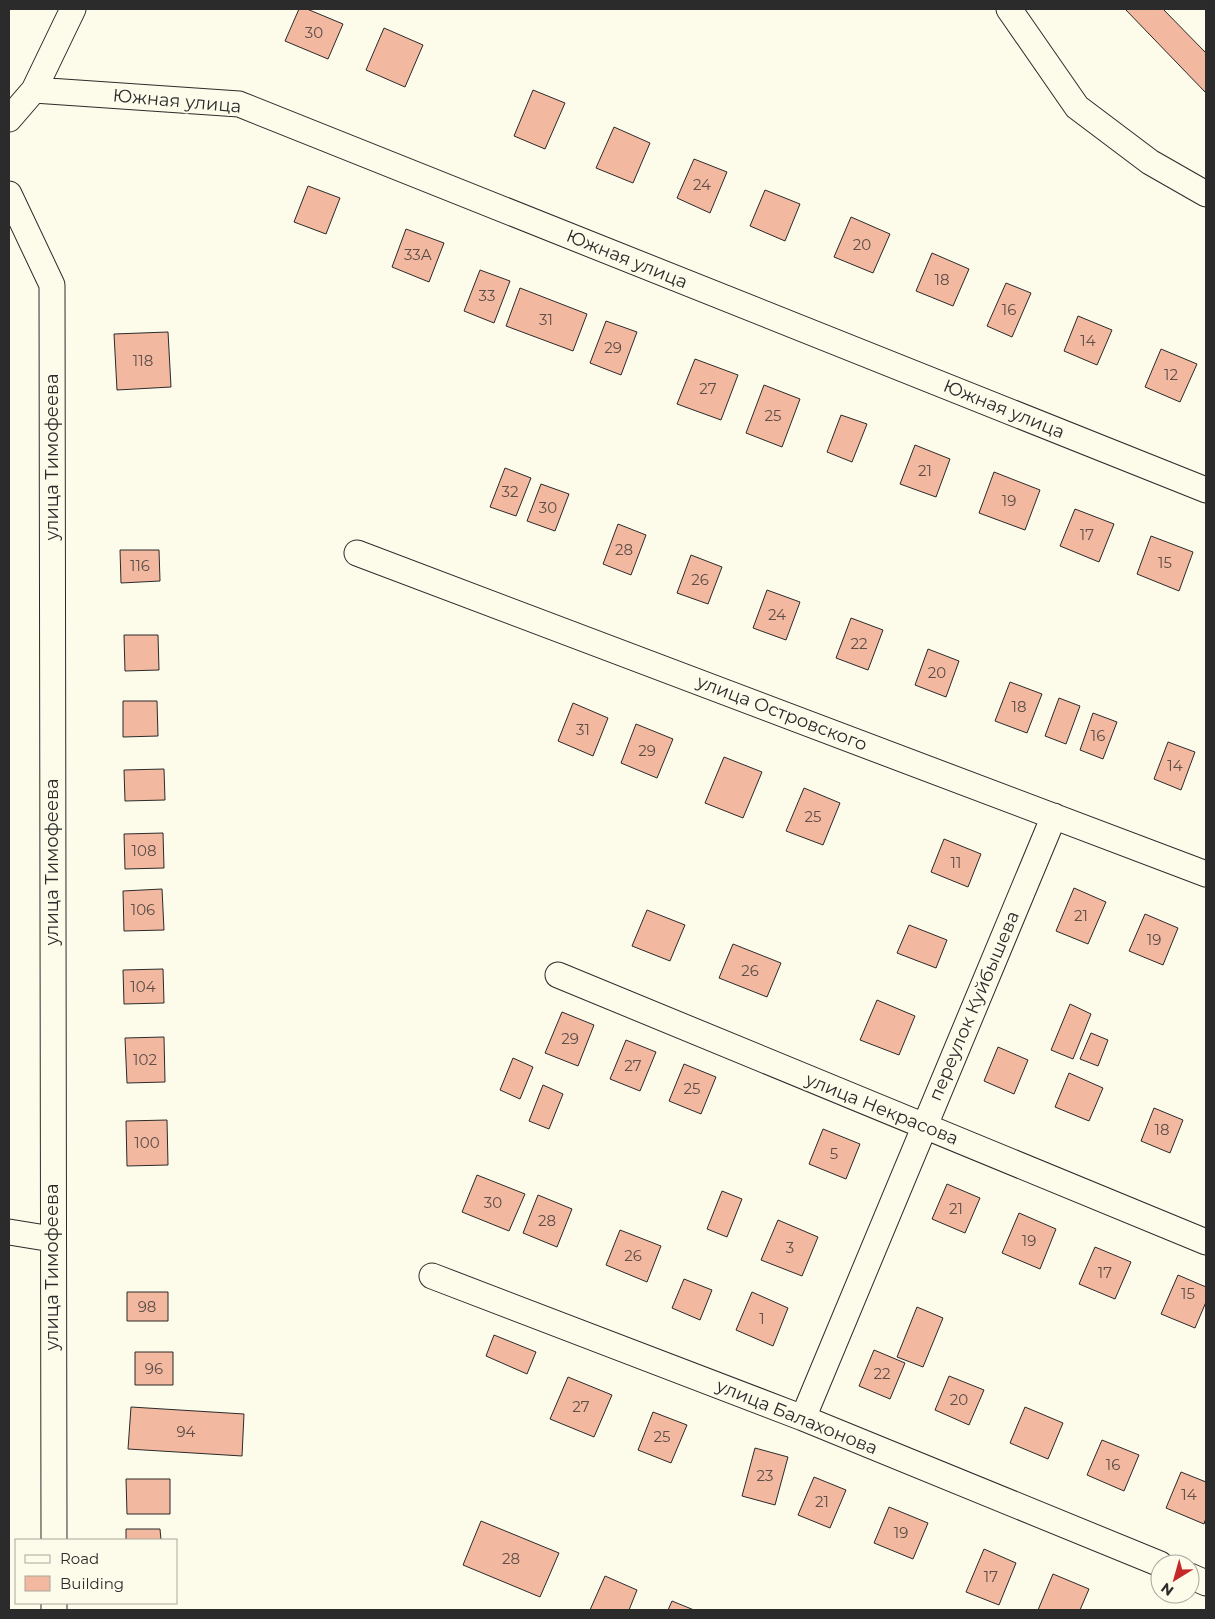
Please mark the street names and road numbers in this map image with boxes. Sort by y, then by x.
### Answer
street label: Южная улица [112,84,242,118]
street label: Южная улица [563,225,691,293]
street label: улица Тимофеева [41,373,63,542]
street label: Южная улица [940,375,1068,443]
street label: улица Островского [693,670,870,756]
street label: улица Тимофеева [41,778,63,947]
street label: переулок Куйбышева [924,908,1024,1104]
street label: улица Некрасова [801,1068,962,1150]
street label: улица Тимофеева [41,1183,63,1352]
street label: улица Балахонова [712,1374,881,1459]

